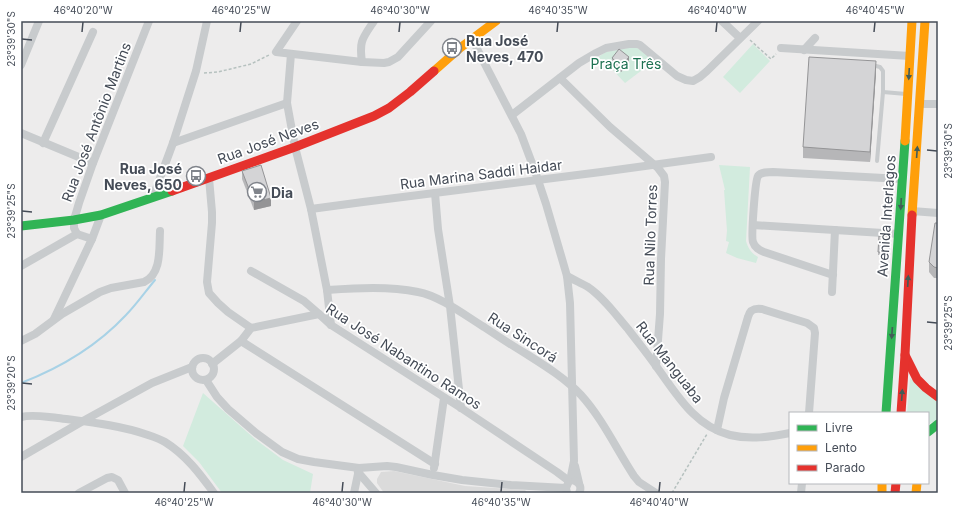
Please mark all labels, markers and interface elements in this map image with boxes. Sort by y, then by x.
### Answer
text: 46°40'20"W [53,4,113,16]
text: 46°40'25"W [211,4,271,16]
text: 46°40'30"W [370,4,430,16]
text: 46°40'35"W [528,4,588,16]
text: 46°40'40"W [687,4,747,16]
text: 46°40'45"W [846,4,905,16]
text: 23°39'30"S [5,11,17,67]
place label: Rua José Neves, 470 [466,32,543,65]
bus stop icon: Rua José Neves, 470 [441,37,463,59]
street label: Rua José Antônio Martins [58,40,134,204]
park label: Praça Três [591,55,661,72]
one-way arrow [906,68,913,80]
street label: Rua José Neves [215,115,321,167]
text: 23°39'30"S [942,123,954,179]
one-way arrow [913,145,920,158]
street label: Avenida Interlagos [873,154,899,278]
street label: Rua Marina Saddi Haidar [399,156,563,192]
place label: Rua José Neves, 650 [104,160,182,193]
bus stop icon: Rua José Neves, 650 [185,165,207,187]
supermarket icon: Dia [246,181,268,203]
text: 23°39'25"S [5,183,17,239]
place label: Dia [271,184,293,201]
street label: Rua Nilo Torres [640,184,660,286]
one-way arrow [898,198,904,211]
one-way arrow [905,275,912,287]
text: 23°39'25"S [942,295,954,351]
street label: Rua José Nabantino Ramos [323,299,485,413]
street label: Rua Sincorá [485,308,561,366]
street label: Rua Manguaba [633,318,707,406]
one-way arrow [888,327,895,339]
text: 23°39'20"S [5,355,17,411]
one-way arrow [899,389,906,401]
legend [789,412,929,484]
text: Livre [825,420,853,435]
text: Lento [825,440,857,455]
text: Parado [825,460,865,475]
text: 46°40'25"W [154,496,214,508]
text: 46°40'30"W [312,496,372,508]
text: 46°40'35"W [471,496,531,508]
text: 46°40'40"W [629,496,689,508]

